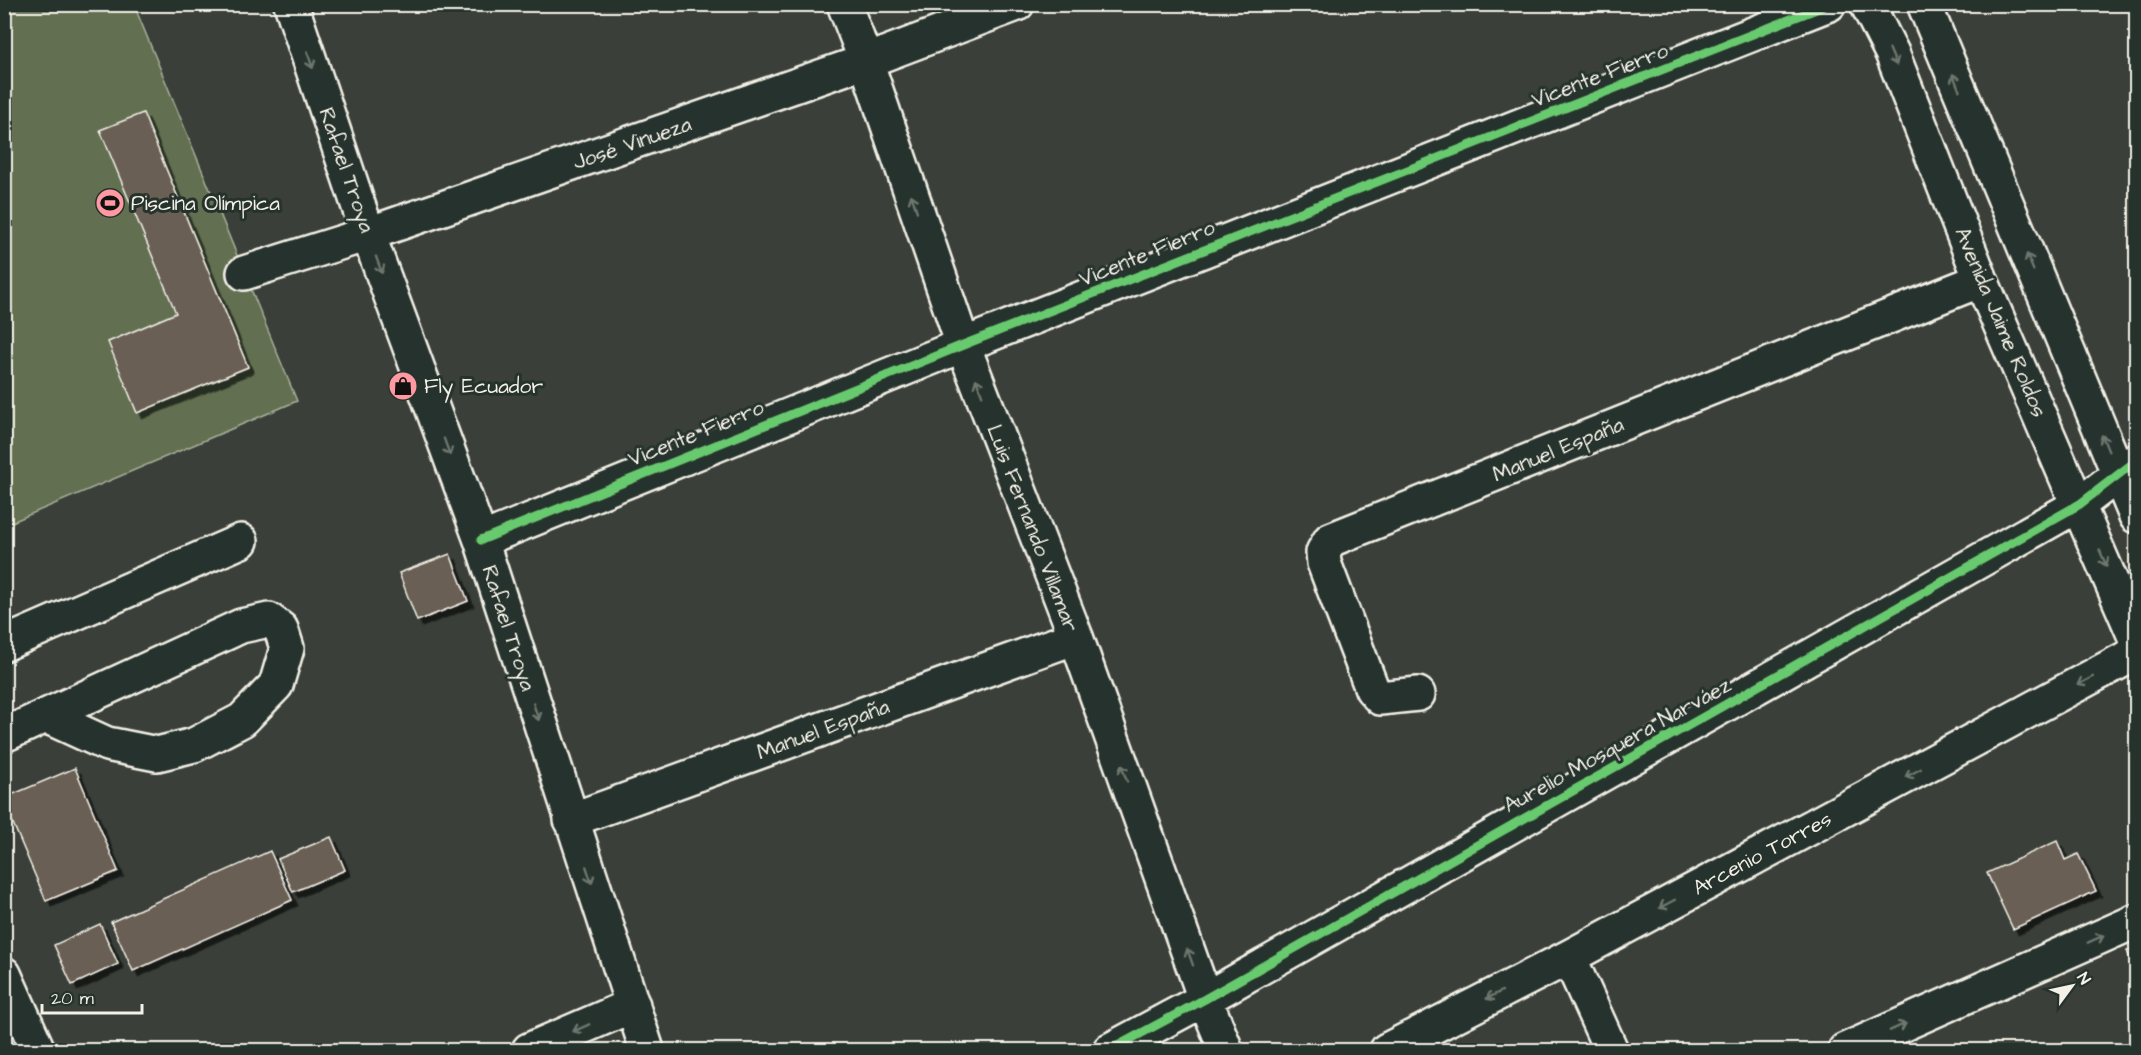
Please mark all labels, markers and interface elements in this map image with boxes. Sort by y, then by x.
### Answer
street label: Vicente Fierro [1528,36,1673,115]
one-way arrow [1888,47,1899,66]
one-way arrow [305,50,316,69]
one-way arrow [1950,73,1961,92]
street label: Rafael Troya [310,104,382,238]
street label: José Vinueza [569,110,695,177]
sports icon: Piscina Olímpica [94,187,126,219]
place label: Piscina Olímpica [131,189,280,219]
one-way arrow [908,194,919,213]
street label: Vicente Fierro [1075,213,1219,294]
street label: Avenida Jaime Roldos [1947,223,2054,422]
one-way arrow [2024,254,2035,272]
one-way arrow [374,255,385,273]
shop icon: Fly Ecuador [387,370,419,402]
place label: Fly Ecuador [424,372,543,403]
one-way arrow [973,378,984,397]
street label: Vicente Fierro [624,393,768,474]
street label: Manuel España [1488,410,1629,490]
street label: Luis Fernando Villamar [980,420,1086,636]
one-way arrow [2099,434,2110,452]
one-way arrow [442,438,453,456]
one-way arrow [2098,549,2109,567]
street label: Rafael Troya [473,562,543,696]
street label: Aurelio Mosquera Narváez [1498,670,1737,820]
one-way arrow [2077,675,2094,687]
street label: Manuel España [753,692,894,768]
one-way arrow [531,702,542,721]
one-way arrow [1118,764,1129,783]
one-way arrow [1905,767,1922,779]
street label: Arcenio Torres [1688,805,1837,902]
one-way arrow [585,865,596,884]
one-way arrow [1659,898,1676,910]
one-way arrow [2086,933,2104,944]
one-way arrow [1184,948,1195,966]
north arrow [2042,956,2102,1016]
text: N [2072,968,2096,989]
scale bar [42,977,142,1015]
text: 20 m [51,986,94,1011]
one-way arrow [1486,990,1504,1001]
one-way arrow [1889,1021,1907,1032]
one-way arrow [572,1023,590,1034]

